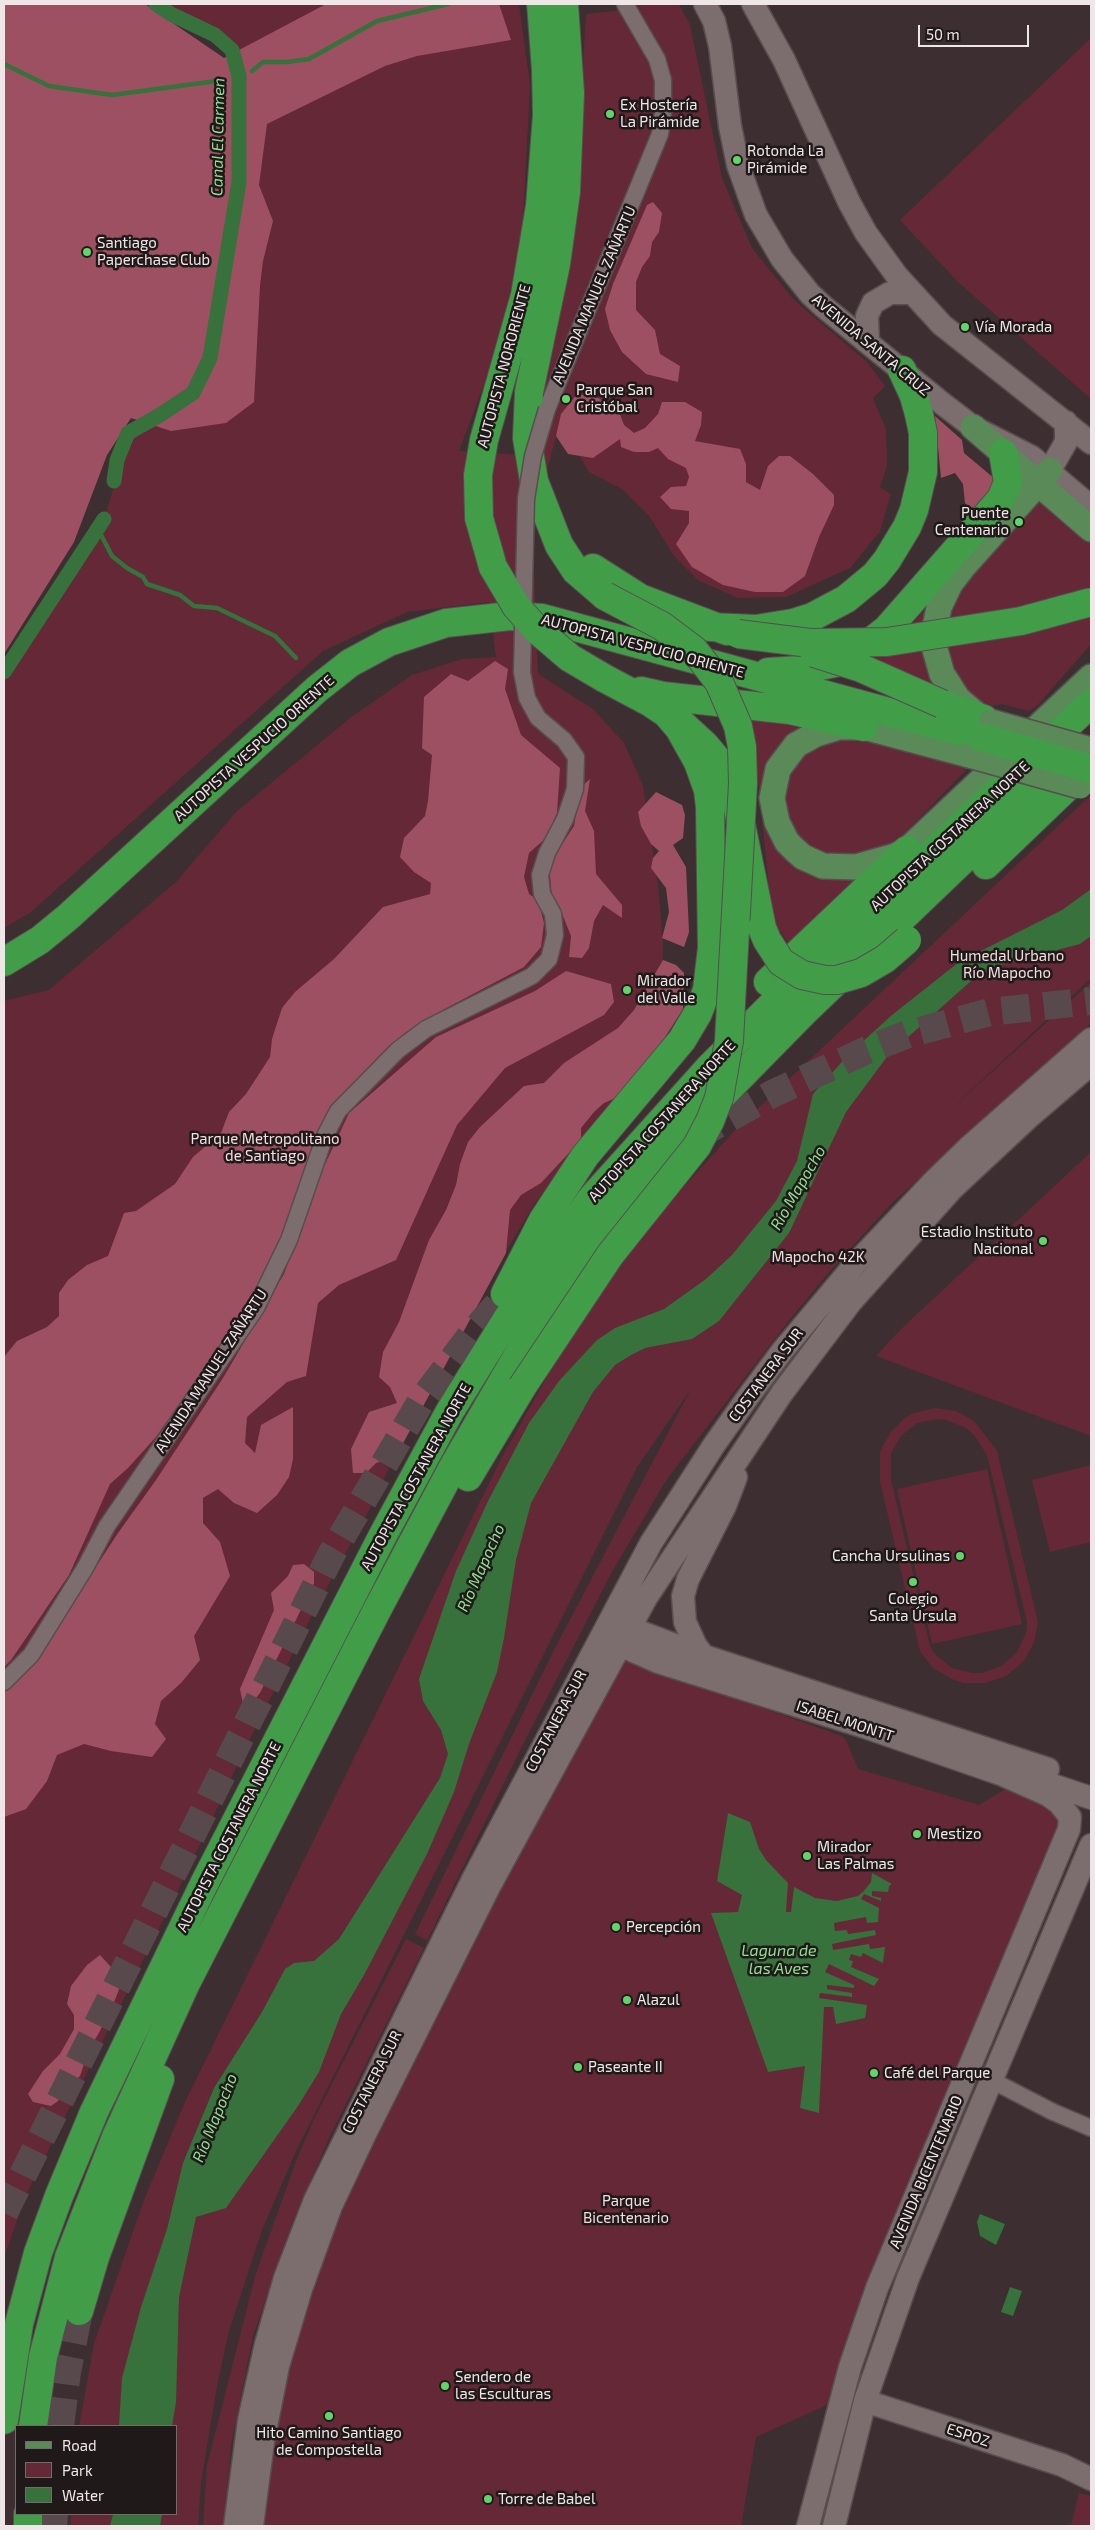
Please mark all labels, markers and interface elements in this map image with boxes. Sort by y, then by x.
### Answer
scale bar [920,15,1031,47]
text: 50 m [926,25,960,43]
water label: Canal El Carmen [207,78,229,196]
place label: Ex Hostería La Pirámide [620,96,700,131]
marker: Ex Hostería La Pirámide [604,108,616,120]
place label: Rotonda La Pirámide [747,142,824,177]
marker: Rotonda La Pirámide [731,154,743,166]
street label: AVENIDA MANUEL ZAÑARTU [548,203,640,387]
place label: Santiago Paperchase Club [97,234,210,269]
marker: Santiago Paperchase Club [81,246,93,258]
street label: AUTOPISTA NORORIENTE [473,282,535,450]
street label: AVENIDA SANTA CRUZ [808,290,934,400]
place label: Vía Morada [975,318,1052,336]
marker: Vía Morada [959,321,971,333]
place label: Parque San Cristóbal [576,381,653,416]
marker: Parque San Cristóbal [560,393,572,405]
place label: Puente Centenario [935,504,1009,539]
marker: Puente Centenario [1013,516,1025,528]
street label: AUTOPISTA VESPUCIO ORIENTE [540,610,746,682]
street label: AUTOPISTA VESPUCIO ORIENTE [170,671,338,825]
street label: AUTOPISTA COSTANERA NORTE [867,757,1033,915]
park label: Humedal Urbano Río Mapocho [950,947,1064,982]
place label: Mirador del Valle [637,972,695,1007]
marker: Mirador del Valle [621,984,633,996]
street label: AUTOPISTA COSTANERA NORTE [585,1037,739,1205]
park label: Parque Metropolitano de Santiago [190,1130,340,1165]
water label: Río Mapocho [766,1143,830,1233]
place label: Estadio Instituto Nacional [921,1223,1033,1258]
marker: Estadio Instituto Nacional [1037,1235,1049,1247]
park label: Mapocho 42K [771,1248,865,1266]
street label: AVENIDA MANUEL ZAÑARTU [151,1286,271,1456]
street label: COSTANERA SUR [725,1325,807,1425]
street label: AUTOPISTA COSTANERA NORTE [357,1380,475,1574]
water label: Río Mapocho [453,1521,509,1615]
place label: Cancha Ursulinas [832,1547,950,1565]
marker: Cancha Ursulinas [954,1550,966,1562]
marker: Colegio Santa Úrsula [907,1576,919,1588]
place label: Colegio Santa Úrsula [869,1590,957,1625]
street label: COSTANERA SUR [522,1667,590,1775]
street label: ISABEL MONTT [794,1697,896,1745]
street label: AUTOPISTA COSTANERA NORTE [173,1739,285,1935]
place label: Mestizo [927,1825,981,1843]
marker: Mestizo [911,1828,923,1840]
place label: Mirador Las Palmas [817,1838,894,1873]
marker: Mirador Las Palmas [801,1850,813,1862]
place label: Percepción [626,1918,701,1936]
marker: Percepción [610,1921,622,1933]
water label: Laguna de las Aves [741,1941,817,1979]
place label: Alazul [637,1991,680,2009]
marker: Alazul [621,1994,633,2006]
street label: COSTANERA SUR [338,2028,406,2136]
place label: Paseante II [588,2058,663,2076]
marker: Paseante II [572,2061,584,2073]
place label: Café del Parque [884,2064,990,2082]
marker: Café del Parque [868,2067,880,2079]
water label: Río Mapocho [189,2071,241,2165]
street label: AVENIDA BICENTENARIO [886,2093,966,2251]
park label: Parque Bicentenario [583,2192,669,2227]
place label: Sendero de las Esculturas [455,2368,551,2403]
marker: Sendero de las Esculturas [439,2380,451,2392]
marker: Hito Camino Santiago de Compostella [323,2410,335,2422]
street label: ESPOZ [944,2420,992,2450]
place label: Hito Camino Santiago de Compostella [256,2424,402,2459]
legend [15,2425,178,2515]
text: Road [62,2436,97,2454]
text: Park [62,2461,93,2479]
text: Water [62,2486,104,2504]
place label: Torre de Babel [498,2490,595,2508]
marker: Torre de Babel [482,2493,494,2505]

